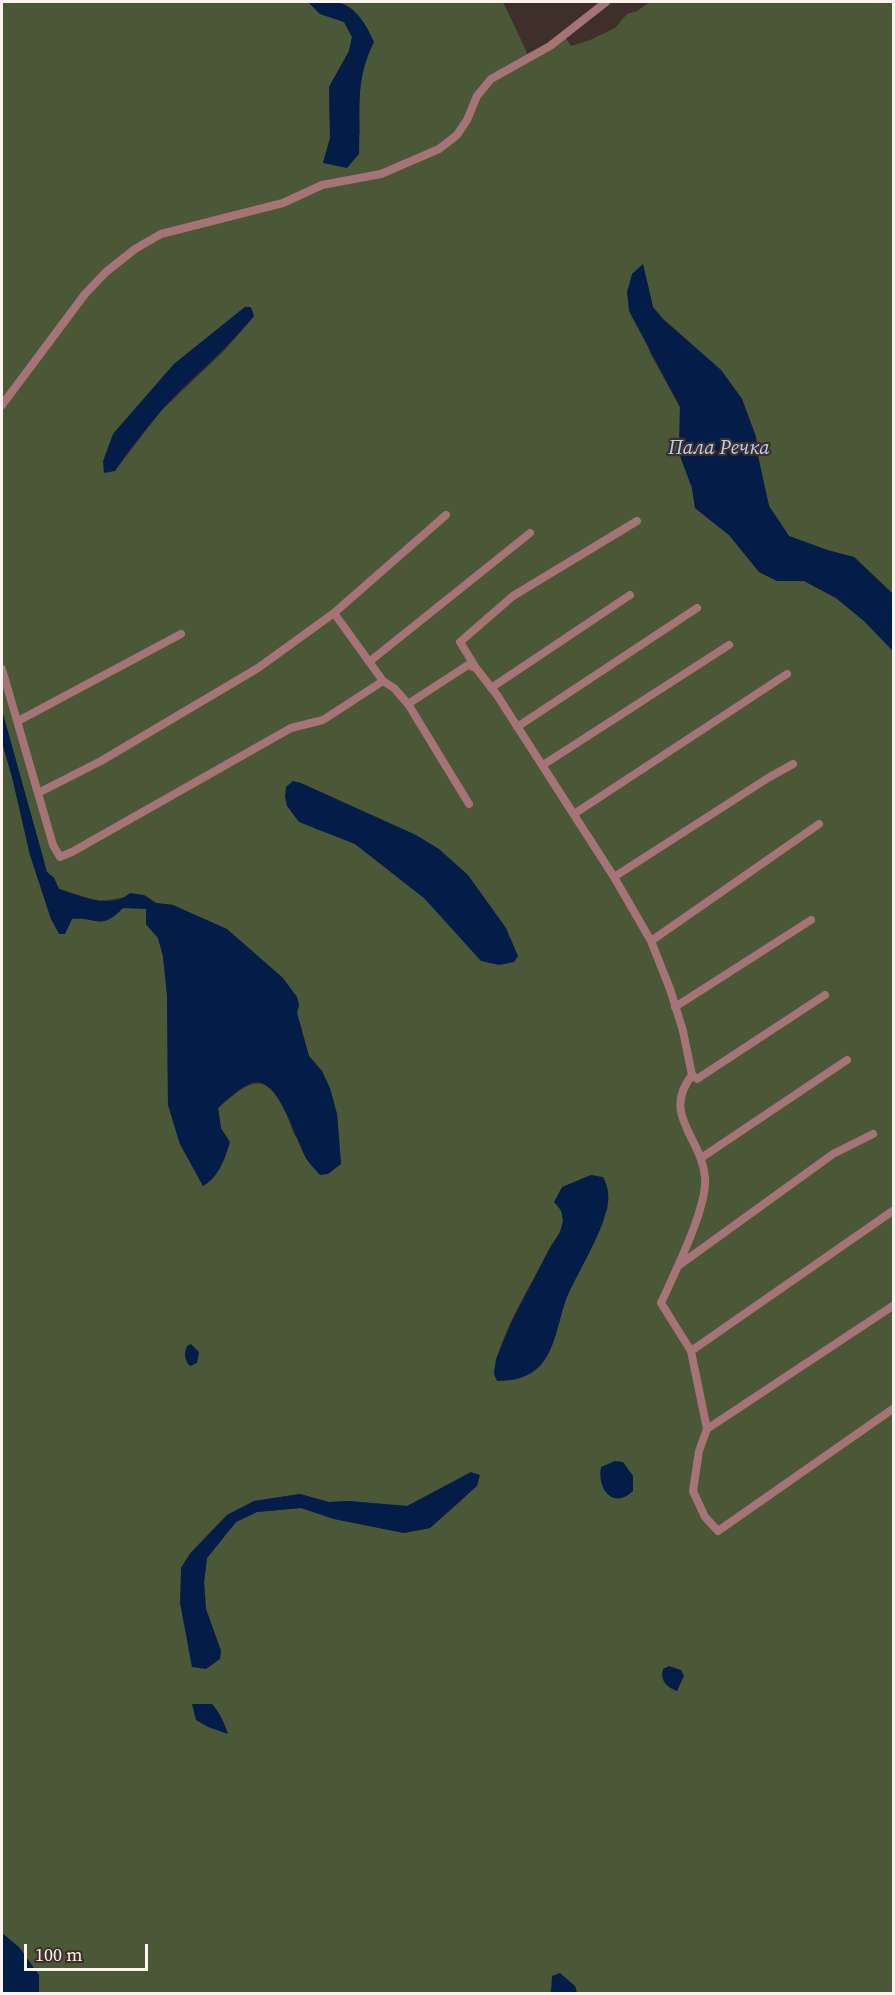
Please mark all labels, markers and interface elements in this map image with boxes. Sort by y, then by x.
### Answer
water label: Пала Речка [668,437,770,461]
scale bar [27,1932,152,1970]
text: 100 m [35,1942,82,1967]

